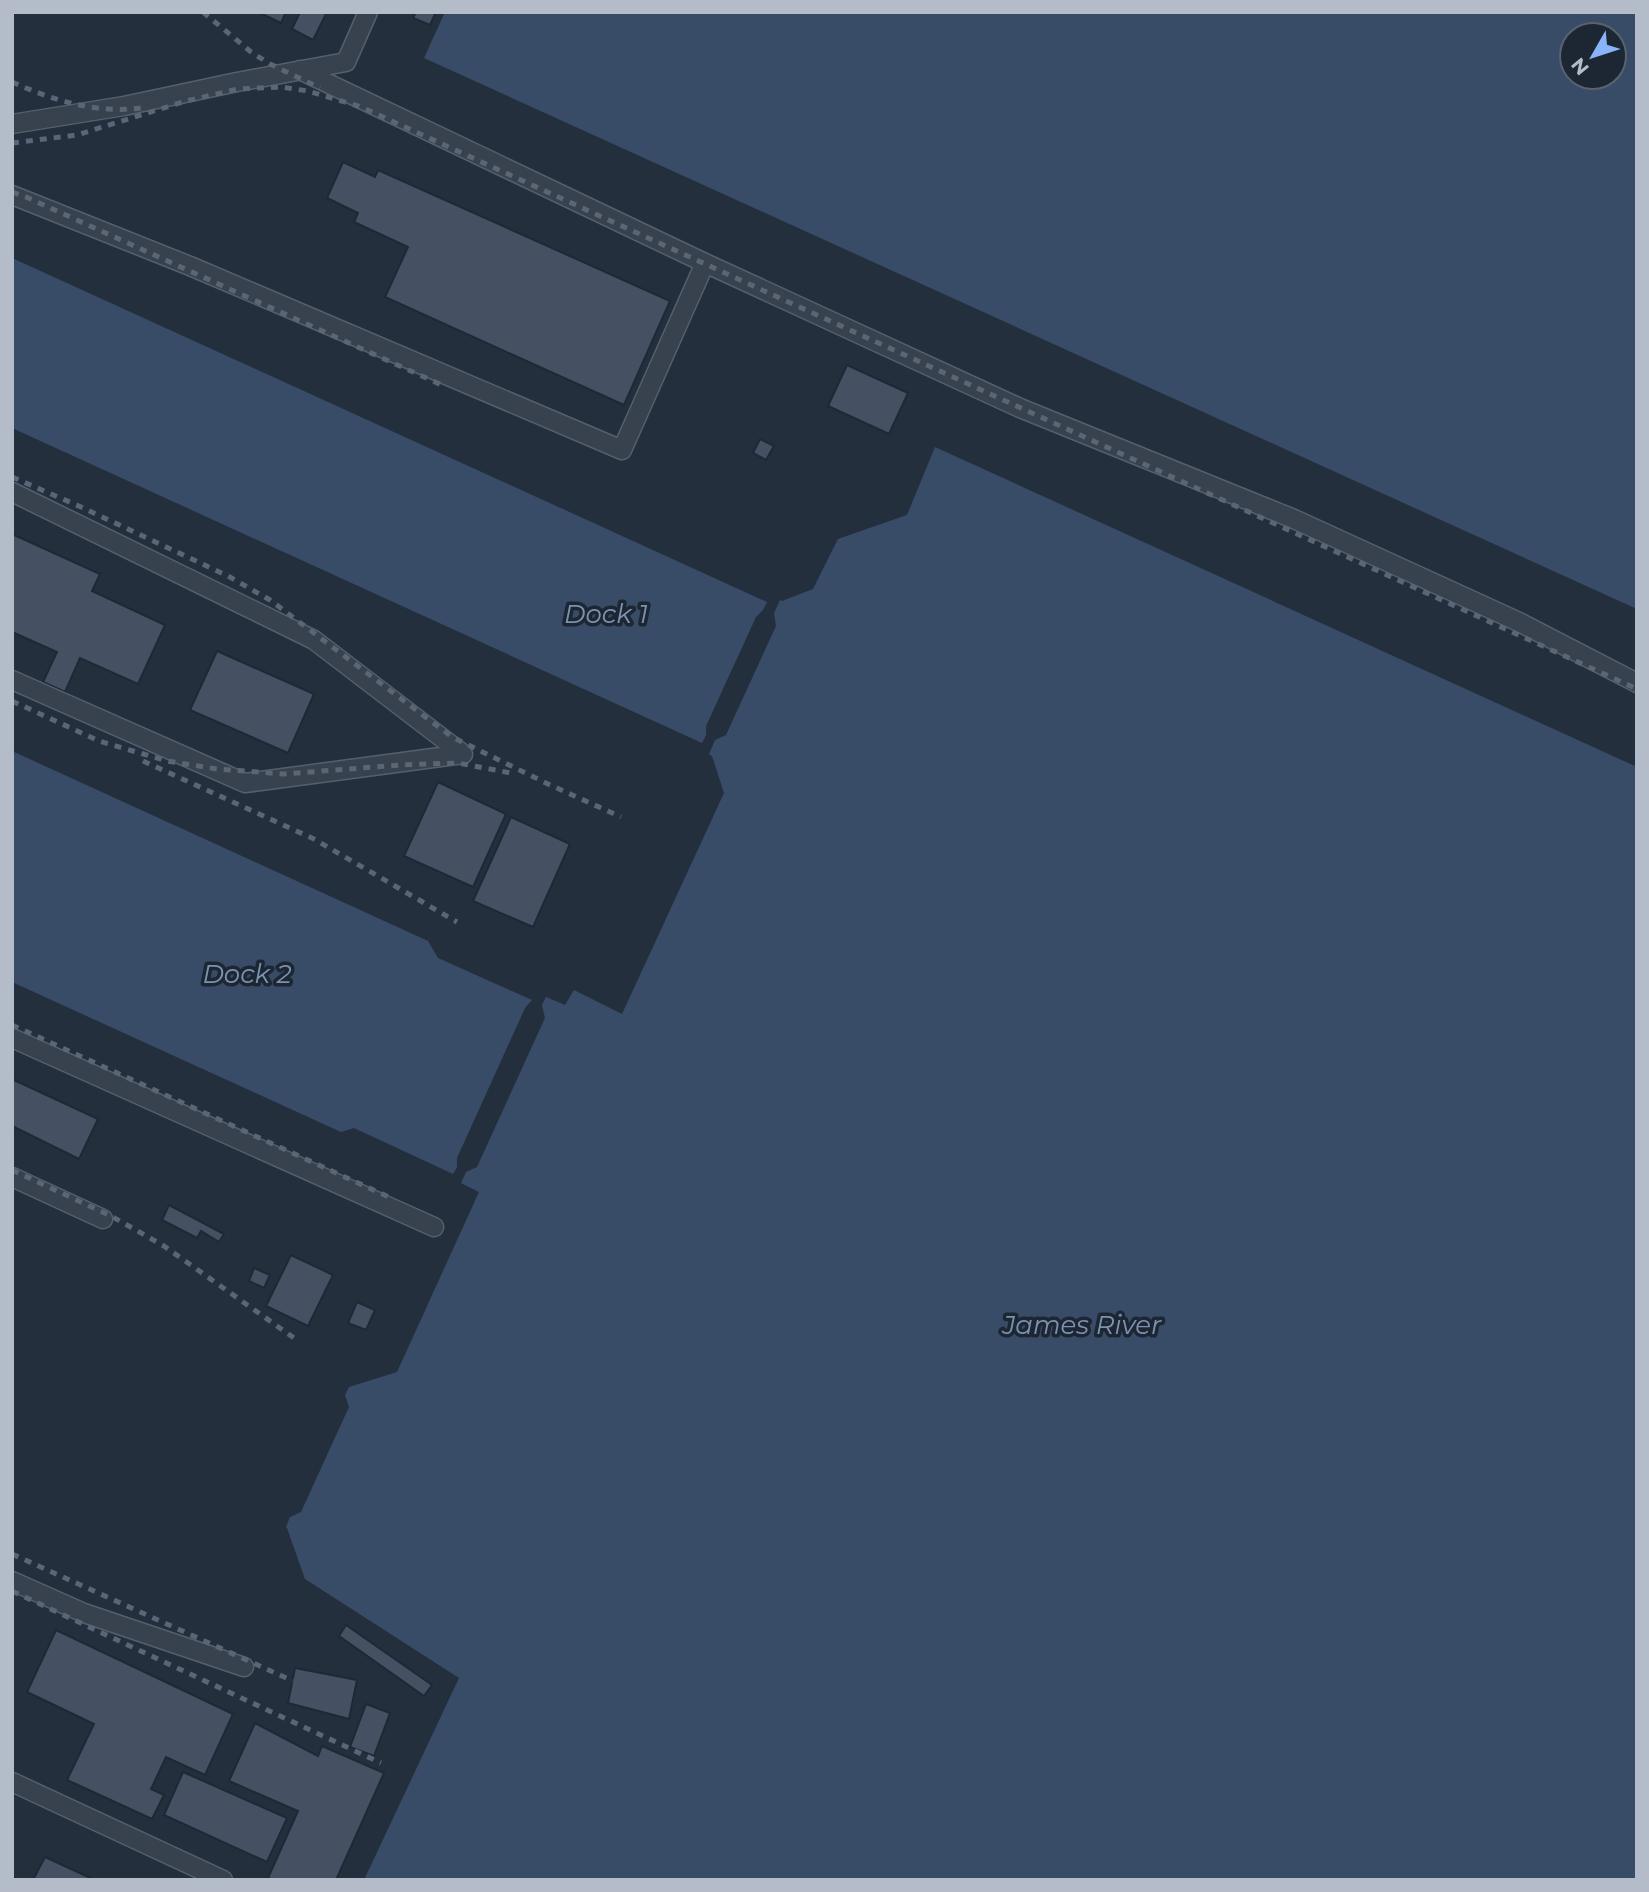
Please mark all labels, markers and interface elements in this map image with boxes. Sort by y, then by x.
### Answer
north arrow [1558,21,1628,91]
text: N [1566,53,1594,80]
water label: Dock 1 [564,598,648,630]
water label: Dock 2 [202,958,292,990]
water label: James River [1002,1309,1162,1341]

